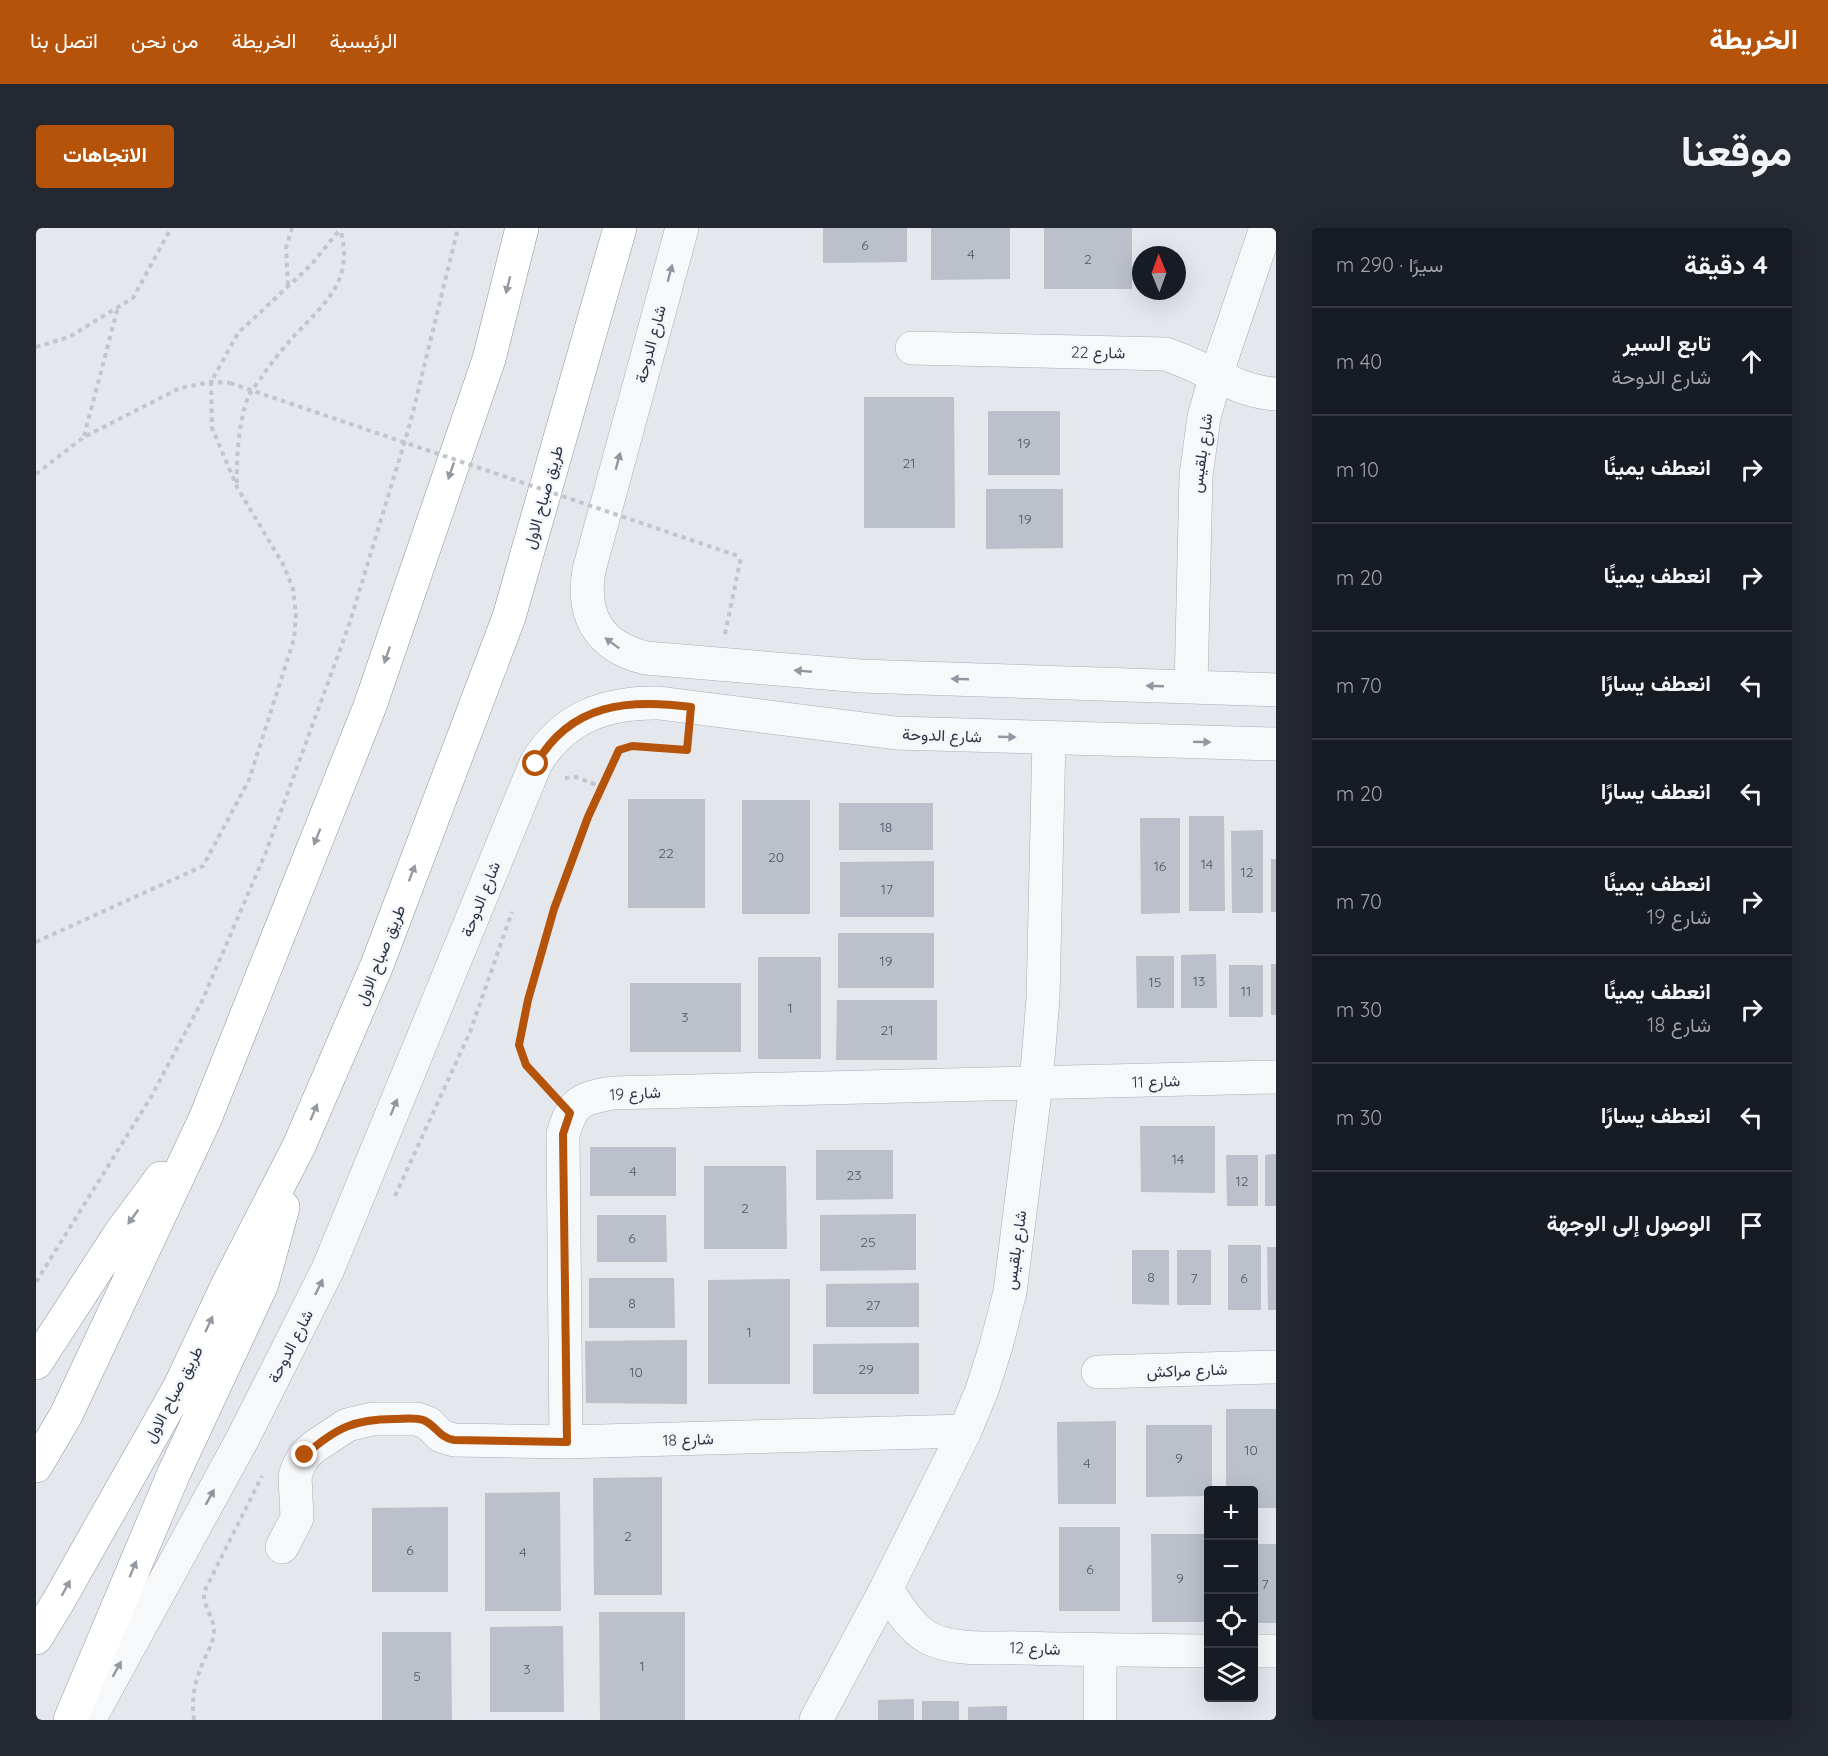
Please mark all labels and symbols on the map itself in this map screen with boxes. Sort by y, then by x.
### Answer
house number: 6 [861,236,869,254]
house number: 4 [967,245,975,263]
north arrow [1132,246,1186,300]
house number: 2 [1084,250,1092,268]
one-way arrow [665,264,675,282]
one-way arrow [503,276,512,294]
street label: شارع الدوحة [630,303,672,386]
street label: شارع 22 [1071,342,1125,364]
street label: شارع بلقيس [1186,412,1218,494]
house number: 19 [1018,434,1031,452]
street label: طريق صباح الاول [519,443,569,552]
one-way arrow [614,452,624,470]
house number: 21 [903,454,915,472]
one-way arrow [445,462,455,480]
house number: 19 [1019,510,1032,528]
one-way arrow [605,638,620,650]
one-way arrow [382,646,392,664]
one-way arrow [794,666,813,676]
one-way arrow [950,675,969,684]
one-way arrow [1145,681,1164,690]
street label: شارع الدوحة [902,724,982,748]
one-way arrow [997,733,1016,742]
one-way arrow [1192,738,1211,747]
route start [522,750,548,776]
house number: 18 [880,818,892,836]
one-way arrow [312,829,322,847]
house number: 22 [658,844,674,862]
house number: 20 [768,848,784,866]
house number: 14 [1201,855,1213,873]
house number: 16 [1154,857,1167,875]
street label: شارع الدوحة [456,858,506,940]
house number: 12 [1241,863,1254,881]
one-way arrow [407,864,417,882]
house number: 17 [881,880,893,898]
street label: طريق صباح الاول [351,902,411,1009]
house number: 19 [880,952,893,970]
house number: 13 [1193,972,1205,990]
house number: 15 [1149,973,1161,991]
house number: 11 [1241,982,1251,1000]
house number: 1 [787,999,793,1017]
house number: 3 [681,1008,689,1026]
house number: 21 [881,1021,893,1039]
street label: شارع 11 [1131,1070,1181,1094]
street label: شارع 19 [609,1082,661,1106]
one-way arrow [390,1098,399,1116]
one-way arrow [309,1102,319,1120]
house number: 14 [1172,1150,1184,1168]
house number: 4 [629,1162,637,1180]
house number: 23 [846,1166,862,1184]
house number: 12 [1236,1172,1249,1190]
house number: 2 [741,1199,749,1217]
one-way arrow [127,1209,139,1224]
street label: شارع بلقيس [1000,1209,1032,1291]
house number: 6 [628,1229,636,1247]
house number: 25 [860,1233,876,1251]
house number: 8 [1147,1268,1155,1286]
house number: 7 [1190,1269,1198,1287]
house number: 6 [1240,1269,1248,1287]
one-way arrow [314,1278,324,1295]
house number: 8 [628,1294,636,1312]
house number: 27 [866,1296,880,1314]
street label: شارع الدوحة [263,1306,319,1387]
one-way arrow [205,1316,214,1333]
house number: 1 [746,1323,752,1341]
street label: طريق صباح الاول [139,1342,209,1447]
street label: شارع مراكش [1146,1359,1228,1383]
house number: 29 [858,1360,874,1378]
house number: 10 [629,1363,643,1381]
street label: شارع 18 [662,1428,714,1452]
route end [291,1441,317,1467]
house number: 10 [1244,1441,1258,1459]
house number: 9 [1175,1449,1183,1467]
house number: 4 [1083,1454,1091,1472]
one-way arrow [205,1489,215,1506]
house number: 2 [624,1527,632,1545]
house number: 6 [406,1541,414,1559]
house number: 4 [519,1543,527,1561]
house number: 6 [1086,1560,1094,1578]
one-way arrow [129,1561,138,1578]
house number: 9 [1176,1569,1184,1587]
house number: 7 [1261,1575,1269,1593]
one-way arrow [61,1579,71,1596]
street label: شارع 12 [1009,1637,1061,1661]
house number: 1 [639,1657,645,1675]
one-way arrow [112,1660,122,1677]
house number: 3 [523,1660,531,1678]
house number: 5 [413,1667,421,1685]

